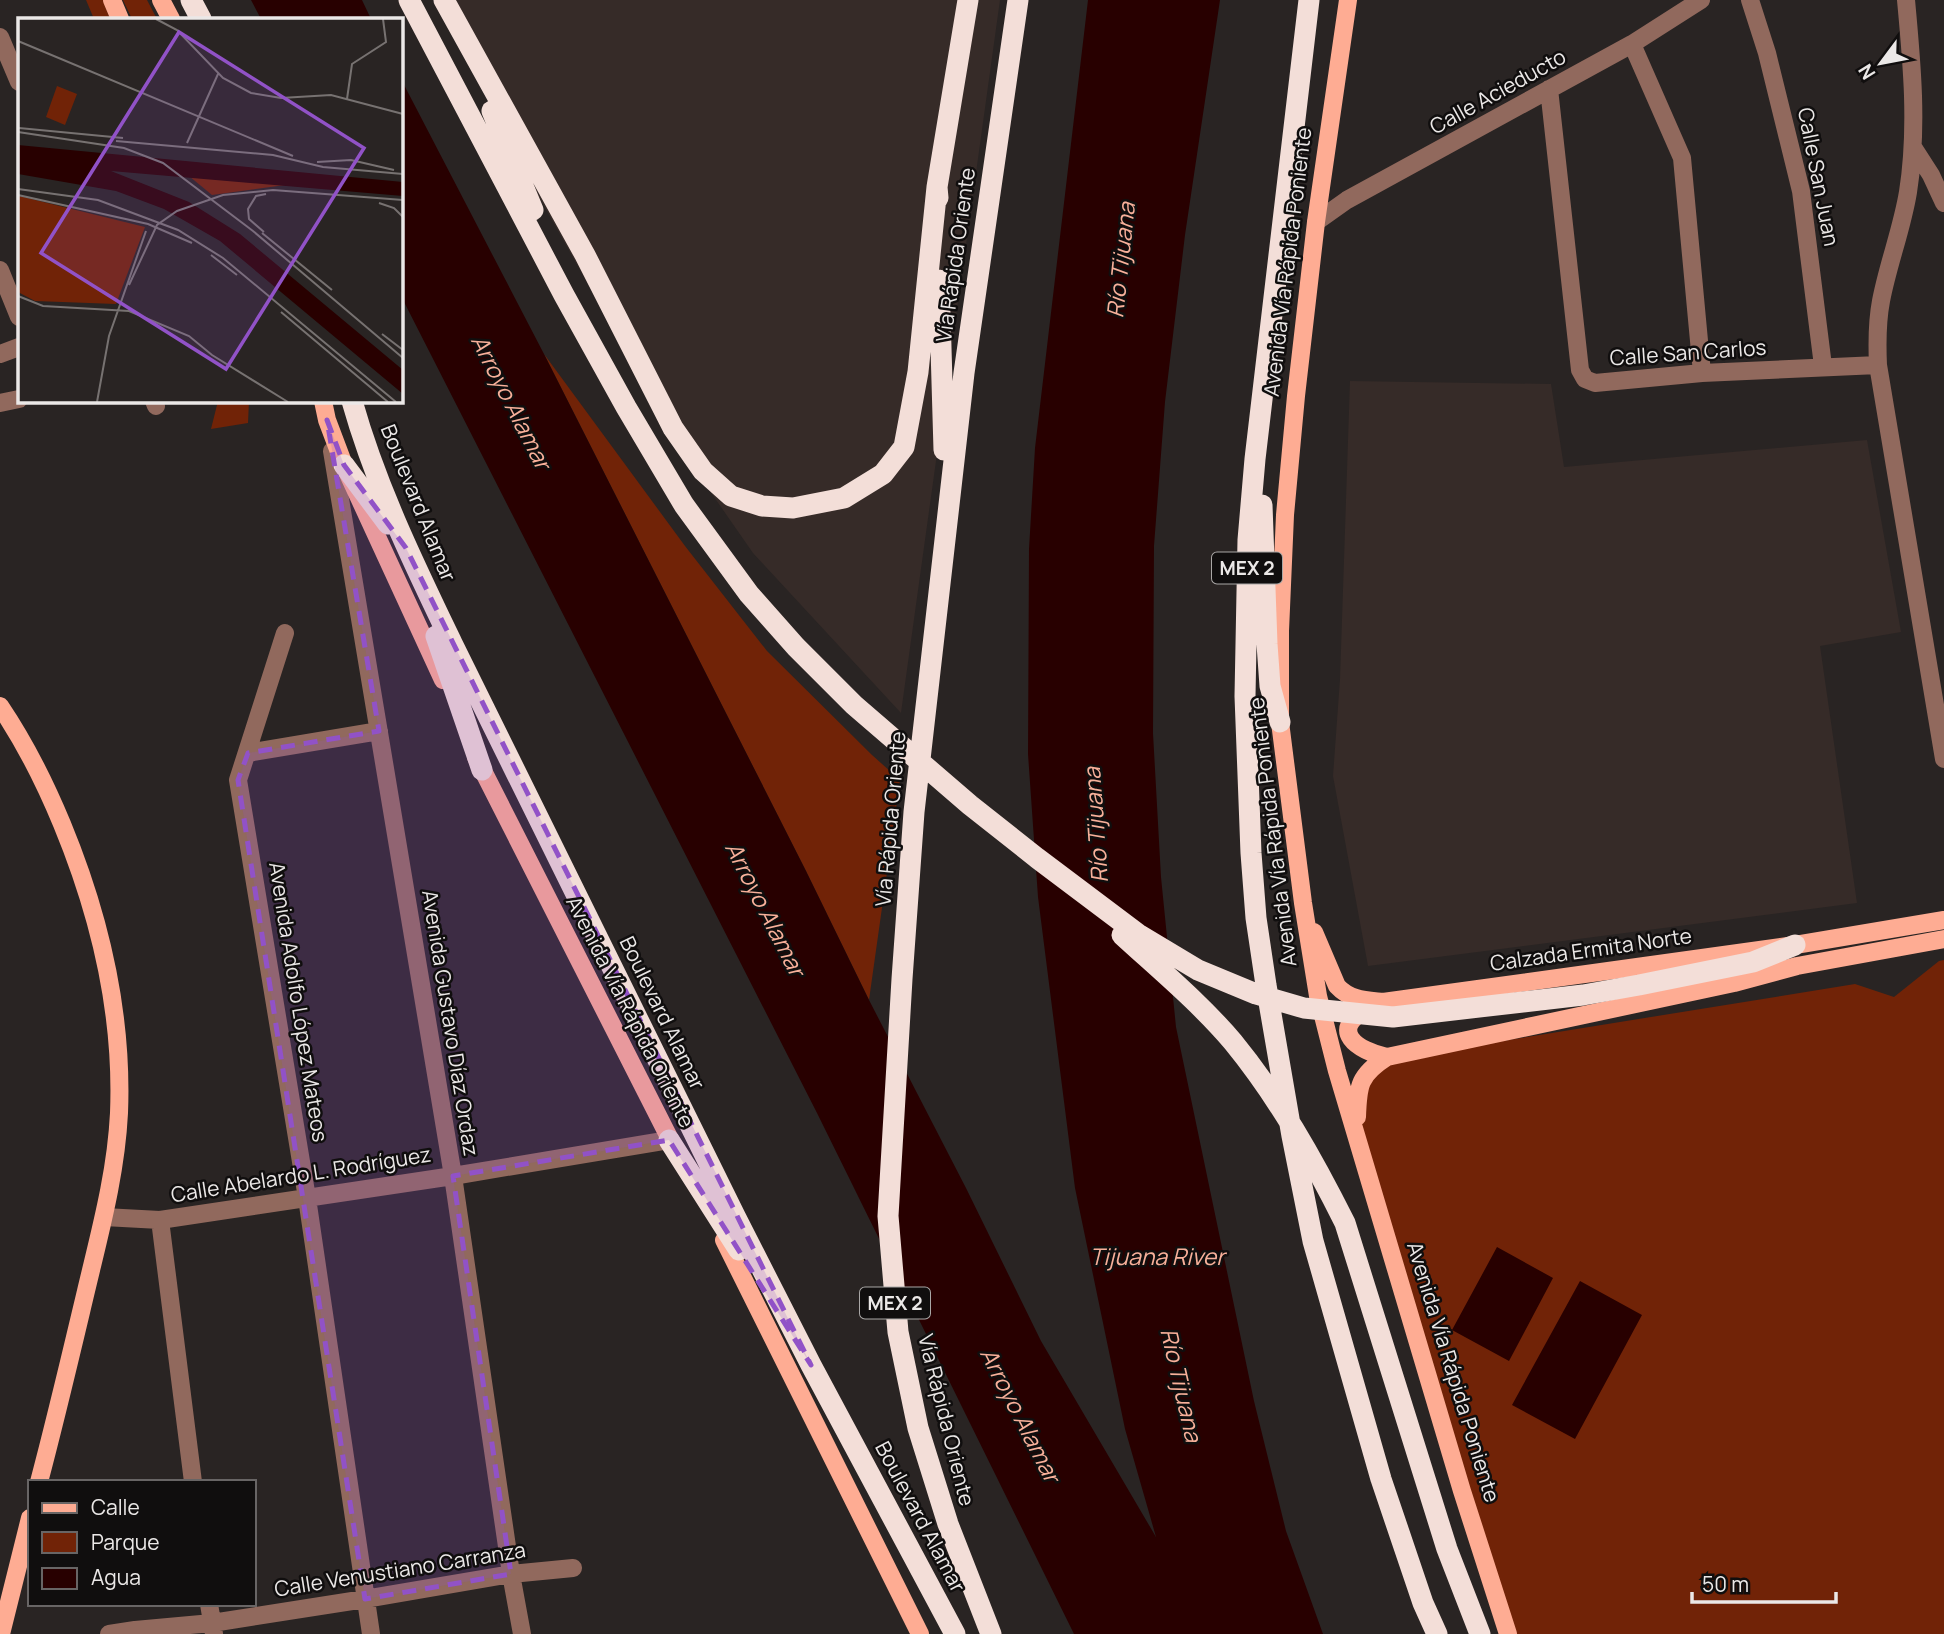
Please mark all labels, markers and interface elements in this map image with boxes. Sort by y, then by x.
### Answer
inset map [18,18,402,402]
north arrow [1846,28,1916,98]
street label: Calle Acieducto [1424,42,1571,140]
text: N [1852,59,1881,85]
street label: Calle San Juan [1792,105,1846,248]
street label: Avenida Vía Rápida Poniente [1257,126,1317,398]
street label: Vía Rápida Oriente [929,166,981,344]
water label: Río Tijuana [1098,199,1142,319]
water label: Arroyo Alamar [464,329,561,477]
street label: Calle San Carlos [1609,333,1767,371]
street label: Boulevard Alamar [375,420,463,586]
road number: MEX 2 [1212,552,1282,583]
street label: Avenida Vía Rápida Poniente [1242,696,1302,968]
street label: Vía Rápida Oriente [868,730,912,908]
water label: Río Tijuana [1075,765,1115,884]
water label: Arroyo Alamar [718,836,815,984]
street label: Avenida Adolfo López Mateos [263,860,335,1144]
street label: Avenida Gustavo Díaz Ordaz [416,888,486,1158]
street label: Avenida Vía Rápida Oriente [560,891,702,1132]
street label: Calzada Ermita Norte [1488,921,1693,977]
street label: Boulevard Alamar [614,931,712,1094]
street label: Calle Abelardo L. Rodríguez [169,1140,433,1208]
street label: Avenida Vía Rápida Poniente [1401,1238,1507,1505]
water label: Tijuana River [1089,1240,1227,1272]
road number: MEX 2 [860,1288,930,1318]
water label: Río Tijuana [1153,1325,1211,1446]
street label: Vía Rápida Oriente [912,1331,982,1509]
water label: Arroyo Alamar [973,1342,1070,1490]
street label: Boulevard Alamar [869,1436,973,1597]
legend [28,1480,256,1606]
text: Calle [91,1493,140,1521]
text: Parque [91,1528,160,1556]
street label: Calle Venustiano Carranza [272,1535,527,1603]
scale bar [1692,1560,1836,1604]
text: Agua [91,1563,141,1591]
text: 50 m [1702,1570,1749,1598]

